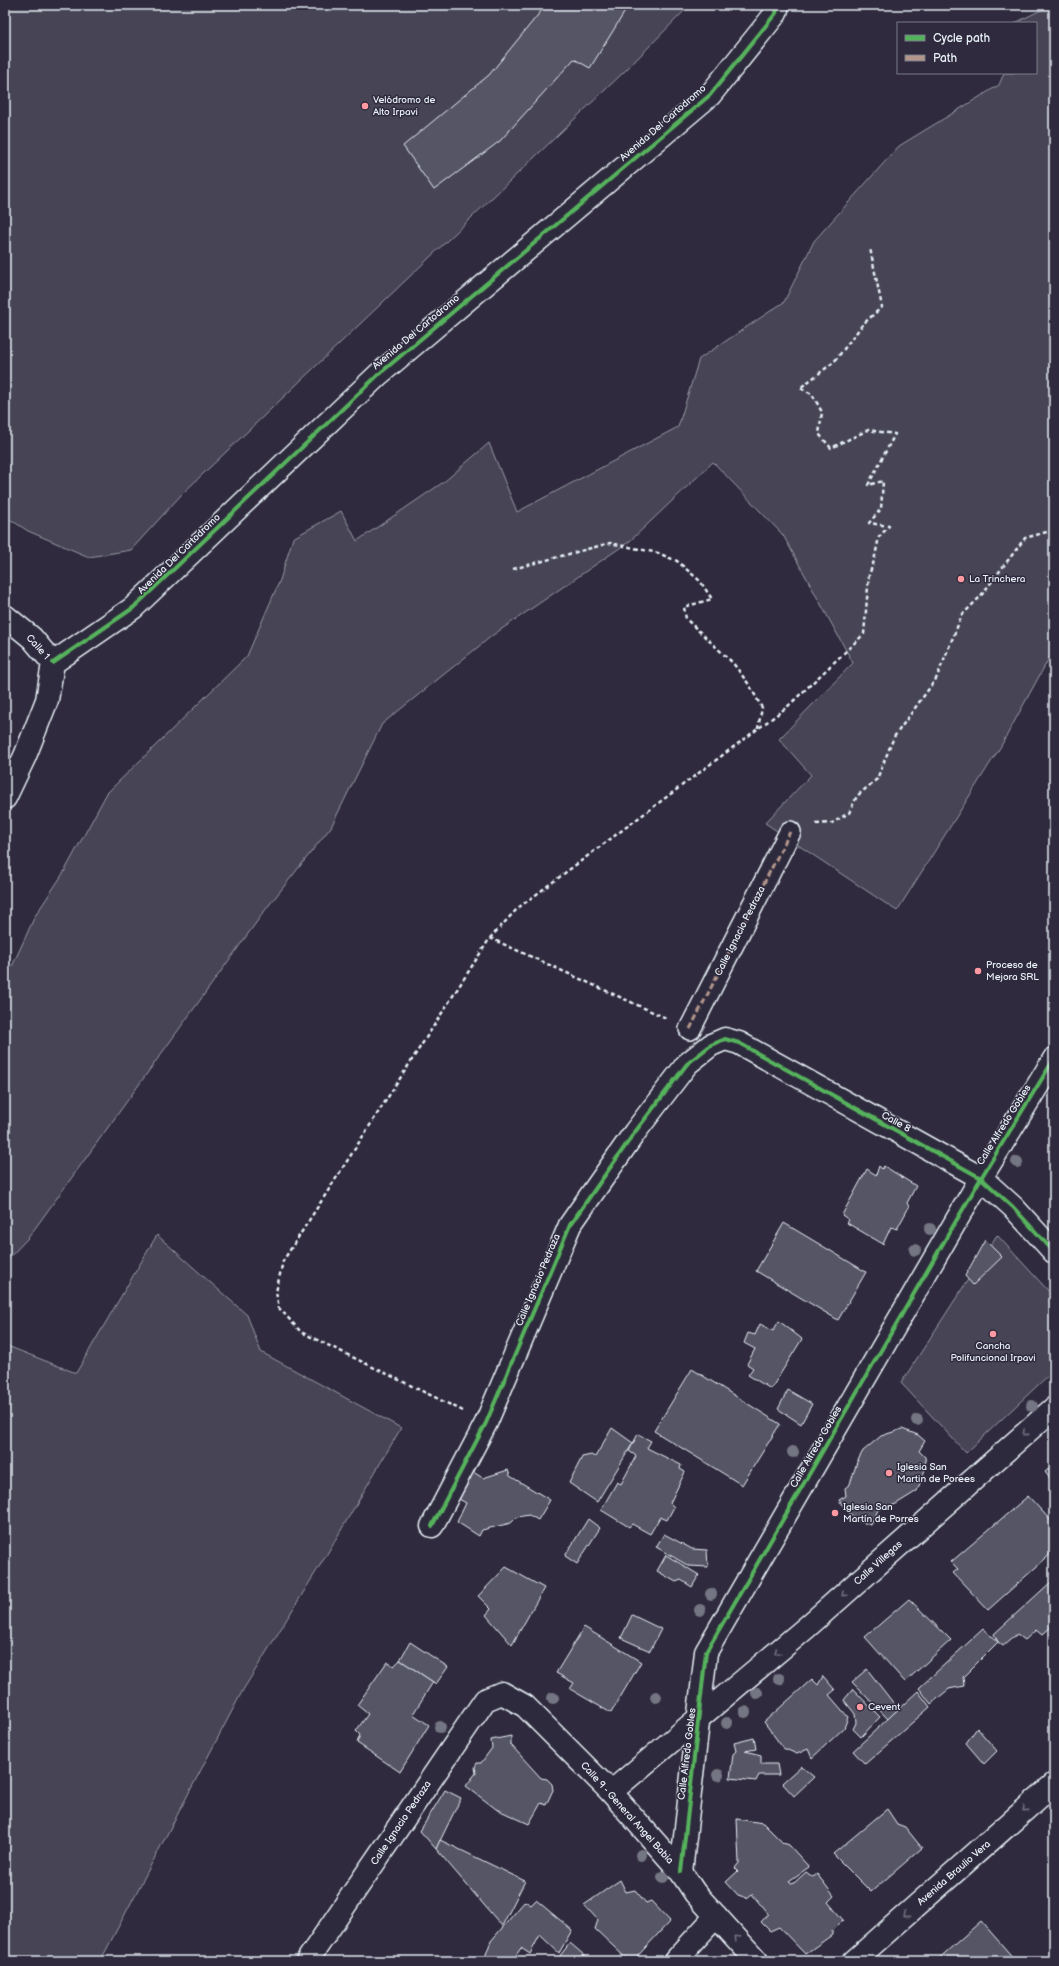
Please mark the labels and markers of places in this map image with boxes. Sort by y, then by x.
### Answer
place label: Velódromo de Alto Irpavi [373,94,435,118]
marker: Velódromo de Alto Irpavi [360,101,370,111]
place label: La Trinchera [969,573,1026,585]
marker: La Trinchera [956,574,966,584]
place label: Proceso de Mejora SRL [986,959,1039,983]
marker: Proceso de Mejora SRL [973,966,983,976]
marker: Cancha Polifuncional Irpavi [988,1329,998,1339]
place label: Cancha Polifuncional Irpavi [950,1340,1036,1364]
place label: Iglesia San Martin de Porees [897,1461,975,1485]
marker: Iglesia San Martin de Porees [884,1468,894,1478]
place label: Iglesia San Martín de Porres [843,1501,919,1525]
marker: Iglesia San Martín de Porres [830,1508,840,1518]
place label: Cevent [868,1701,900,1713]
marker: Cevent [855,1702,865,1712]

